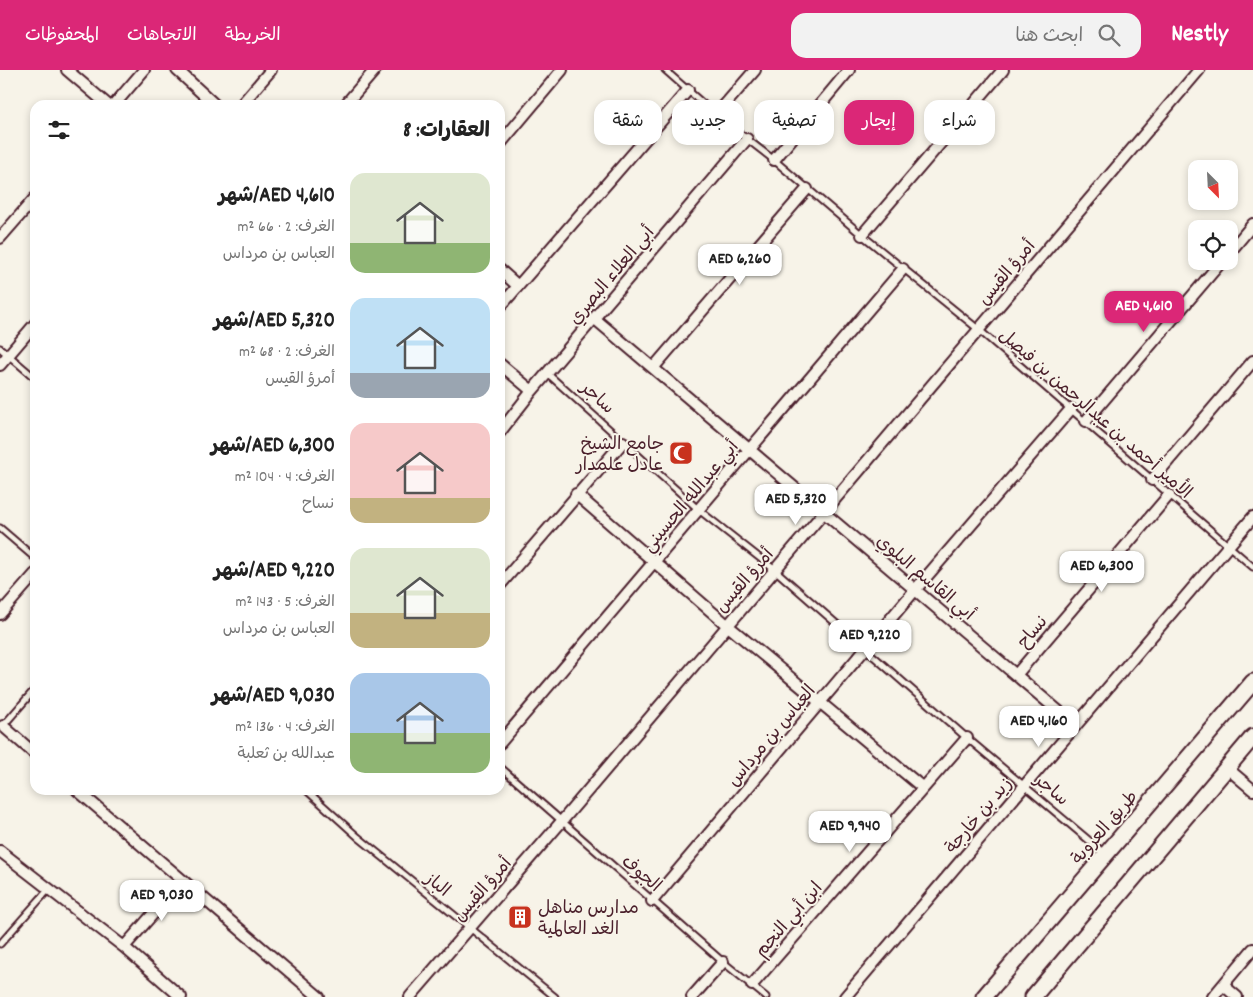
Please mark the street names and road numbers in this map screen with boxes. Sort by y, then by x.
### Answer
street label: أبي العلاء البصري [564,222,663,332]
street label: أمرؤ القيس [973,235,1043,312]
street label: الأمير أحمد بن عبدالرحمن بن فيصل [992,322,1198,506]
street label: ساجر [572,375,619,421]
street label: أبي عبدالله الحسيني [638,436,747,559]
street label: أبي القاسم البلوي [869,530,980,629]
street label: أمرؤ القيس [711,543,781,619]
street label: نساح [1012,610,1055,655]
street label: العباس بن مرداس [723,680,823,793]
street label: ساجر [1026,768,1073,813]
street label: زيد بن خارجة [941,773,1019,860]
street label: طريق العروبة [1067,786,1145,871]
street label: الجوف [615,850,666,899]
street label: أمرؤ القيس [449,852,519,928]
street label: الباز [417,867,455,904]
street label: ابن أبي النجم [750,878,830,964]

